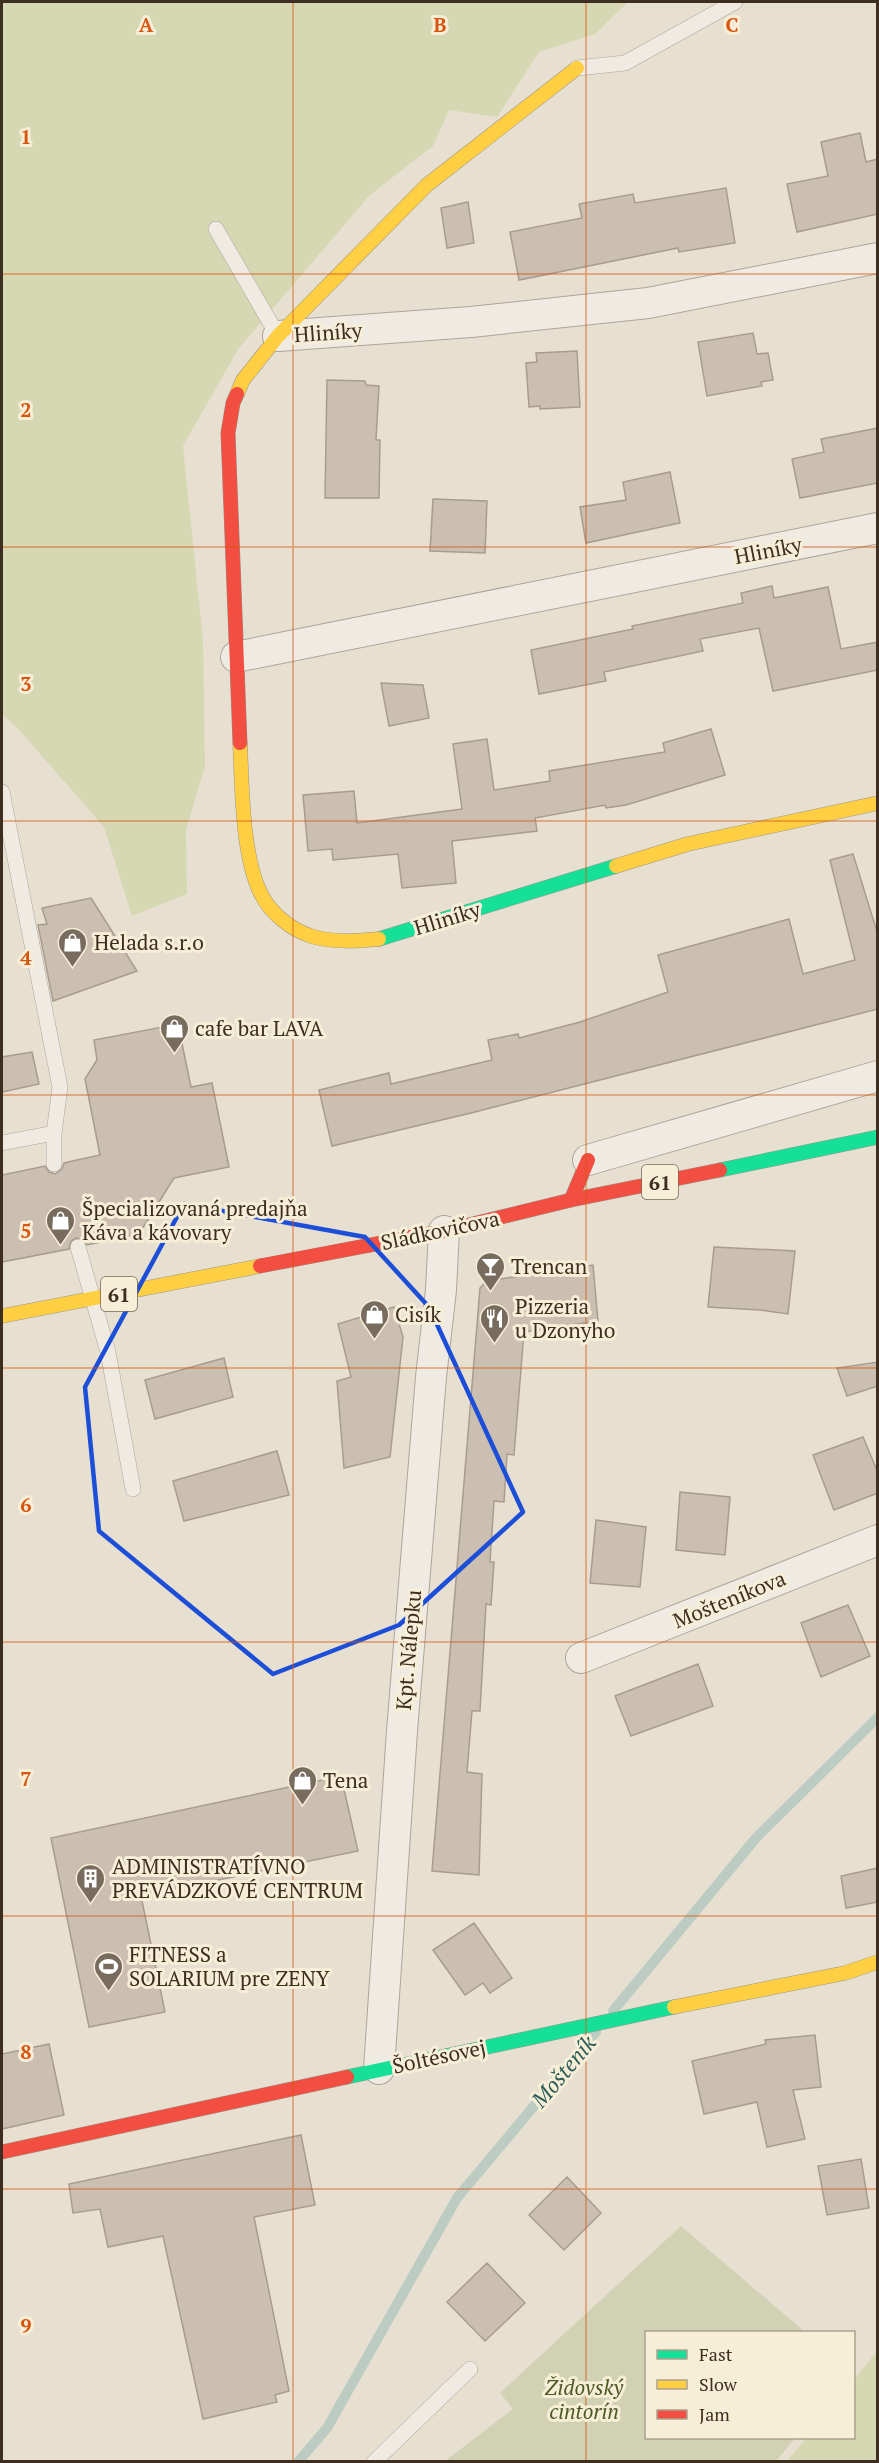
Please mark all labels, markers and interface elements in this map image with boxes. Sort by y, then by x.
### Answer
text: A [139,11,154,38]
text: B [434,11,447,38]
text: C [725,11,739,38]
text: 1 [20,123,32,150]
street label: Hliníky [293,316,363,348]
text: 2 [20,396,32,423]
street label: Hliníky [732,530,805,570]
text: 3 [20,670,32,697]
street label: Hliníky [410,895,484,941]
shop icon: Helada s.r.o [57,926,89,968]
place label: Helada s.r.o [94,928,204,956]
text: 4 [20,944,32,971]
shop icon: cafe bar LAVA [158,1012,190,1054]
place label: cafe bar LAVA [195,1014,324,1042]
road number: 61 [642,1165,678,1199]
place label: Špecializovaná predajňa Káva a kávovary [82,1194,308,1246]
shop icon: Špecializovaná predajňa Káva a kávovary [45,1204,77,1246]
street label: Sládkovičova [378,1204,502,1256]
text: 5 [20,1217,32,1244]
bar icon: Trencan [474,1250,506,1292]
place label: Trencan [511,1252,588,1280]
road number: 61 [101,1277,137,1311]
place label: Pizzeria u Dzonyho [515,1292,615,1344]
shop icon: Cisík [358,1298,390,1340]
place label: Cisík [395,1300,441,1328]
restaurant icon: Pizzeria u Dzonyho [478,1302,510,1344]
text: 6 [20,1491,32,1518]
street label: Mošteníkova [669,1564,790,1634]
street label: Kpt. Nálepku [389,1589,427,1711]
shop icon: Tena [286,1764,318,1806]
text: 7 [20,1765,32,1792]
place label: Tena [323,1766,369,1794]
place label: ADMINISTRATÍVNO PREVÁDZKOVÉ CENTRUM [112,1852,363,1904]
building icon: ADMINISTRATÍVNO PREVÁDZKOVÉ CENTRUM [75,1862,107,1904]
place label: FITNESS a SOLARIUM pre ZENY [129,1940,330,1992]
sports icon: FITNESS a SOLARIUM pre ZENY [92,1950,124,1992]
water label: Mošteník [524,2029,602,2114]
street label: Šoltésovej [390,2032,488,2080]
text: 8 [20,2038,32,2065]
text: 9 [20,2312,32,2339]
legend [645,2331,855,2439]
text: Fast [699,2342,733,2366]
text: Slow [699,2372,738,2396]
park label: Židovský cintorín [545,2373,624,2425]
text: Jam [699,2402,730,2426]

